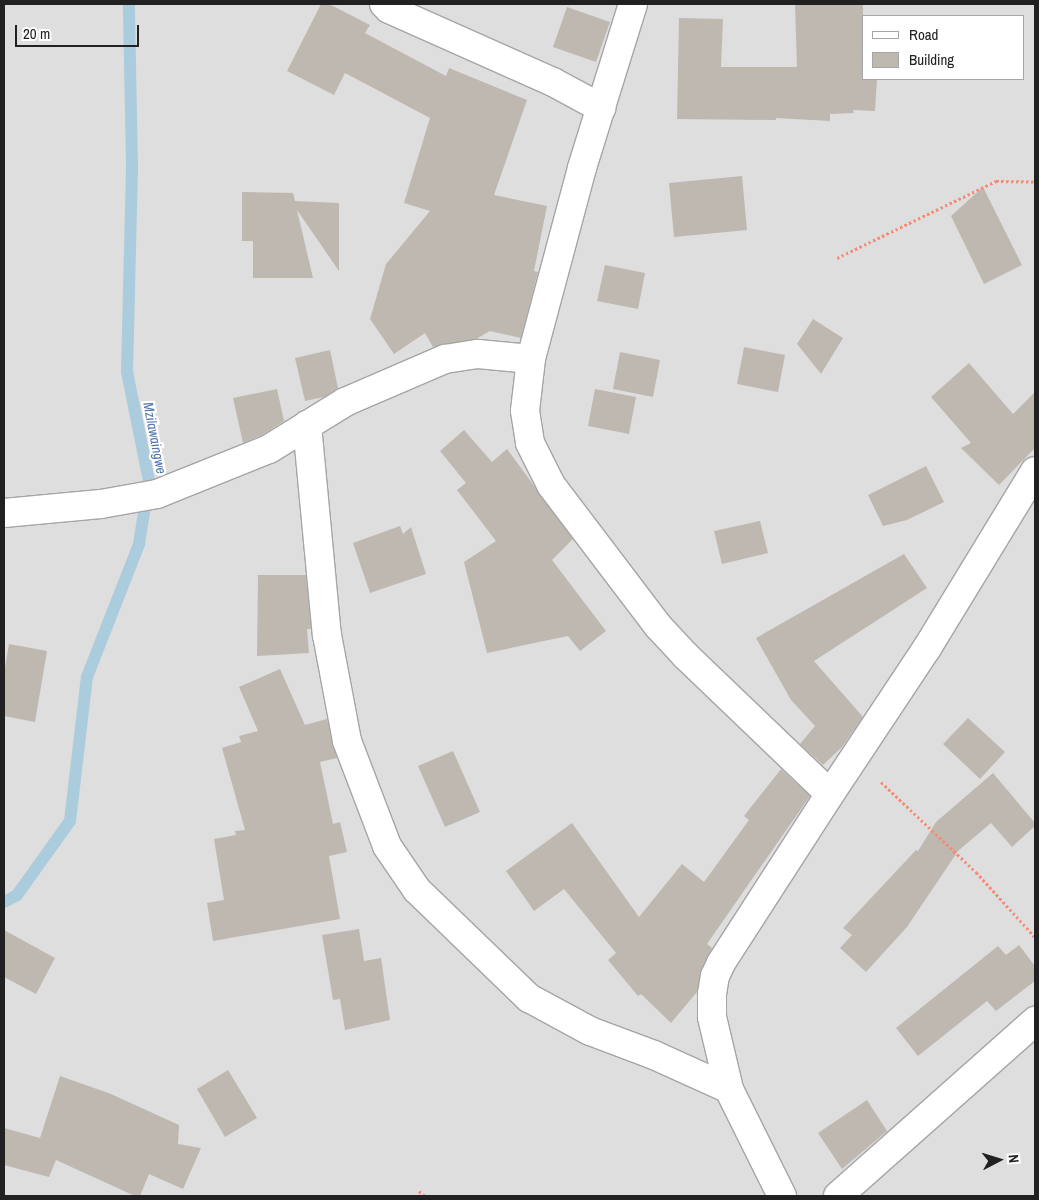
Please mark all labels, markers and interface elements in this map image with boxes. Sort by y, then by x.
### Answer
scale bar [18,15,141,47]
legend [862,15,1024,80]
text: 20 m [23,23,50,44]
text: Road [909,24,938,45]
text: Building [909,49,954,70]
water label: Mzilawaingwe [140,401,170,475]
north arrow [974,1135,1024,1185]
text: N [1005,1154,1023,1164]

